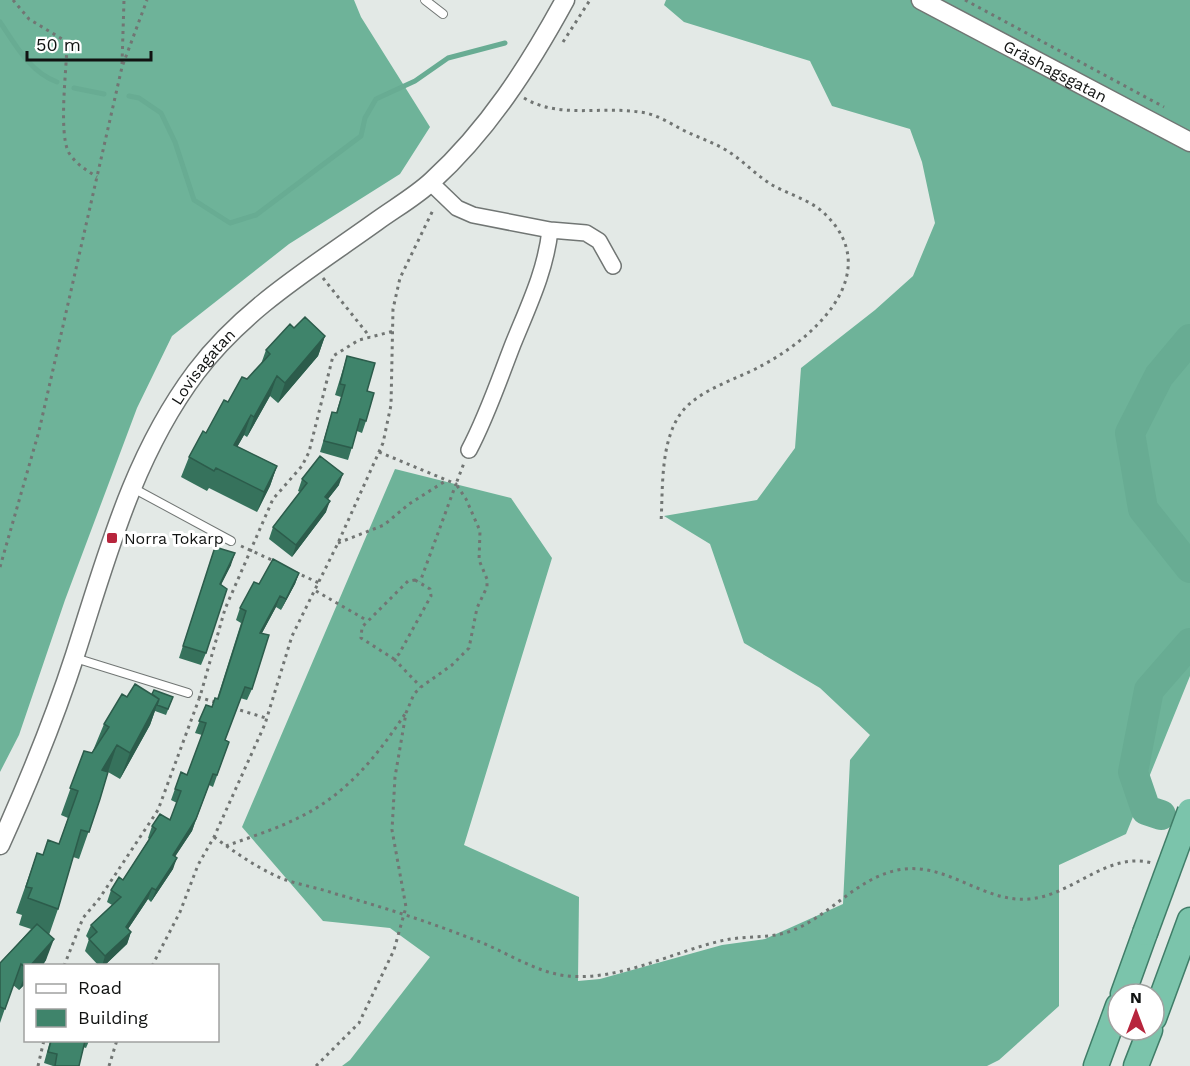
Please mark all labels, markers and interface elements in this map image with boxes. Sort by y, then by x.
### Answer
scale bar [27,24,152,62]
text: 50 m [36,34,81,55]
street label: Gräshagsgatan [1000,36,1110,106]
street label: Lovisagatan [167,325,239,409]
place label: Norra Tokarp [124,529,224,548]
marker: Norra Tokarp [105,531,119,545]
legend [24,964,219,1042]
text: Road [78,977,122,998]
north arrow [1106,982,1166,1042]
text: N [1130,988,1142,1007]
text: Building [78,1007,148,1028]

